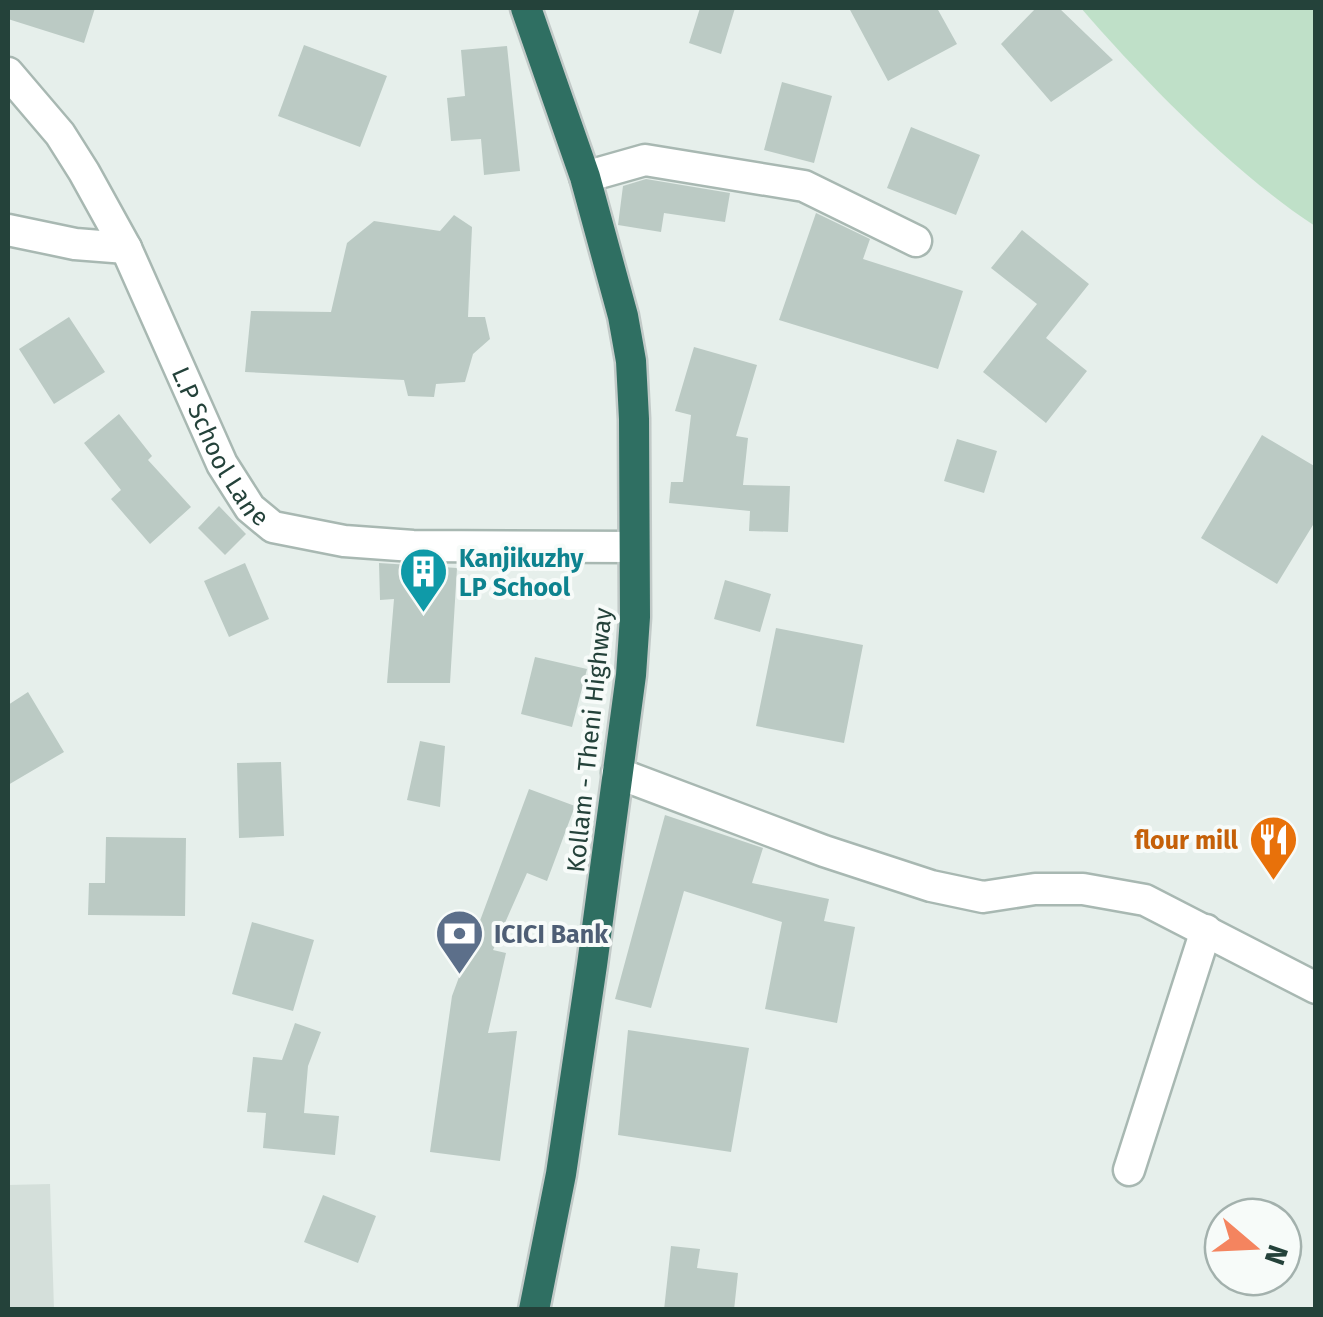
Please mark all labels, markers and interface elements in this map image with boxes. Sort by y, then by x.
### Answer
street label: L.P School Lane [165,362,274,533]
place label: Kanjikuzhy LP School [459,544,584,603]
building icon: Kanjikuzhy LP School [398,546,450,614]
street label: Kollam - Theni Highway [561,605,619,874]
restaurant icon: flour mill [1247,814,1299,882]
place label: flour mill [1134,826,1239,856]
bank icon: ICICI Bank [433,908,485,976]
place label: ICICI Bank [494,920,609,950]
north arrow [1203,1197,1303,1297]
text: N [1258,1241,1295,1269]

